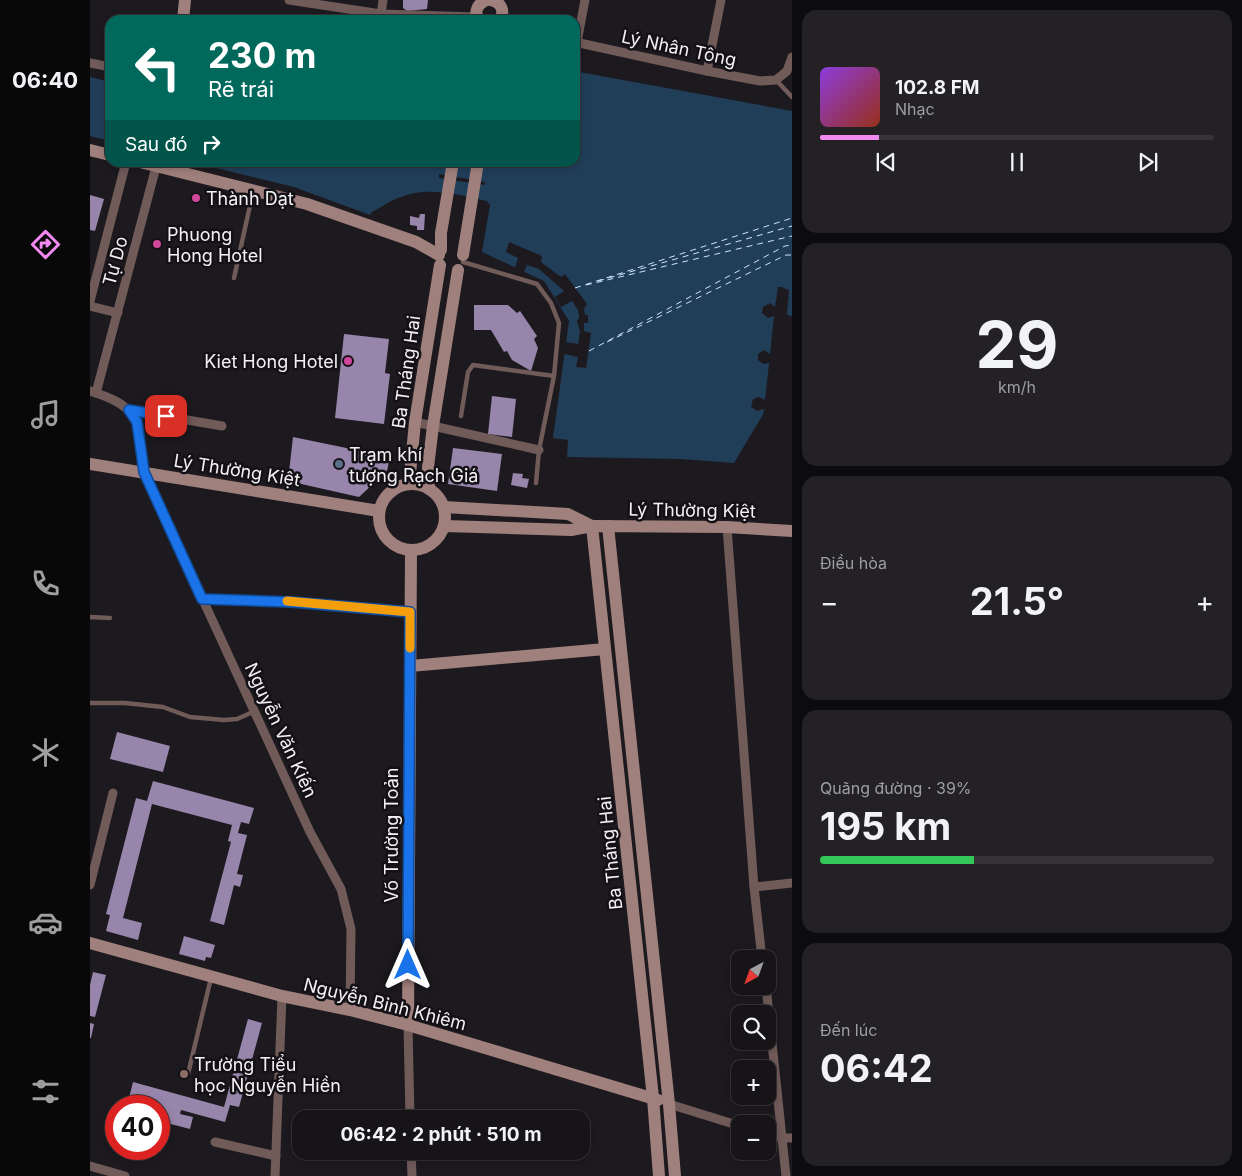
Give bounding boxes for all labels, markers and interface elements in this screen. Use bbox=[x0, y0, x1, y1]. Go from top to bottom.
street label: Lý Nhân Tông bbox=[620, 26, 738, 70]
text: 230 m bbox=[208, 34, 316, 76]
icon: left bbox=[125, 35, 190, 100]
text: 06:40 bbox=[12, 67, 78, 93]
text: Rẽ trái bbox=[208, 76, 274, 102]
text: 102.8 FM bbox=[895, 76, 980, 99]
text: Nhạc bbox=[895, 99, 935, 119]
icon: right bbox=[197, 130, 225, 158]
text: Sau đó bbox=[125, 133, 187, 156]
icon: previous bbox=[872, 148, 900, 176]
icon: pause bbox=[1003, 148, 1031, 176]
icon: next bbox=[1134, 148, 1162, 176]
place label: Thành Dạt bbox=[206, 188, 294, 209]
marker: Thành Dạt bbox=[190, 192, 202, 204]
place label: Phuong Hong Hotel bbox=[167, 224, 263, 266]
icon: directions bbox=[28, 227, 63, 262]
street label: Tự Do bbox=[98, 234, 132, 288]
marker: Phuong Hong Hotel bbox=[151, 238, 163, 250]
text: 29 bbox=[975, 305, 1059, 384]
street label: Ba Tháng Hai bbox=[388, 314, 424, 430]
place label: Kiet Hong Hotel bbox=[204, 351, 338, 372]
marker: Kiet Hong Hotel bbox=[342, 355, 354, 367]
text: km/h bbox=[998, 377, 1036, 397]
pin bbox=[145, 395, 187, 437]
icon: music bbox=[28, 397, 63, 432]
icon: arrive bbox=[152, 402, 180, 430]
place label: Trạm khí tượng Rạch Giá bbox=[349, 444, 478, 486]
street label: Lý Thường Kiệt bbox=[172, 450, 302, 490]
marker: Trạm khí tượng Rạch Giá bbox=[333, 458, 345, 470]
street label: Lý Thường Kiệt bbox=[628, 498, 756, 522]
text: Điều hòa bbox=[820, 553, 887, 573]
icon: phone bbox=[28, 566, 63, 601]
text: 21.5° bbox=[970, 578, 1064, 624]
text: − bbox=[820, 585, 839, 619]
text: + bbox=[1195, 585, 1214, 619]
street label: Nguyễn Văn Kiến bbox=[241, 659, 321, 801]
icon: climate bbox=[28, 735, 63, 770]
street label: Võ Trường Toản bbox=[381, 768, 402, 902]
text: Quãng đường · 39% bbox=[820, 778, 972, 798]
street label: Ba Tháng Hai bbox=[594, 795, 626, 911]
text: 195 km bbox=[820, 803, 951, 849]
icon: car bbox=[28, 905, 63, 940]
position arrow bbox=[381, 938, 433, 990]
north arrow bbox=[731, 950, 776, 995]
map controls bbox=[731, 950, 776, 1160]
street label: Nguyễn Bỉnh Khiêm bbox=[301, 974, 469, 1034]
button: search bbox=[731, 1005, 776, 1050]
text: Đến lúc bbox=[820, 1020, 877, 1040]
text: 06:42 bbox=[820, 1045, 933, 1091]
place label: Trường Tiểu học Nguyễn Hiền bbox=[194, 1054, 341, 1096]
button: + bbox=[731, 1060, 776, 1105]
marker: Trường Tiểu học Nguyễn Hiền bbox=[178, 1068, 190, 1080]
icon: filters bbox=[28, 1074, 63, 1109]
speed limit sign: 40 bbox=[105, 1095, 170, 1160]
button: − bbox=[731, 1115, 776, 1160]
text: 06:42 · 2 phút · 510 m bbox=[340, 1123, 542, 1146]

